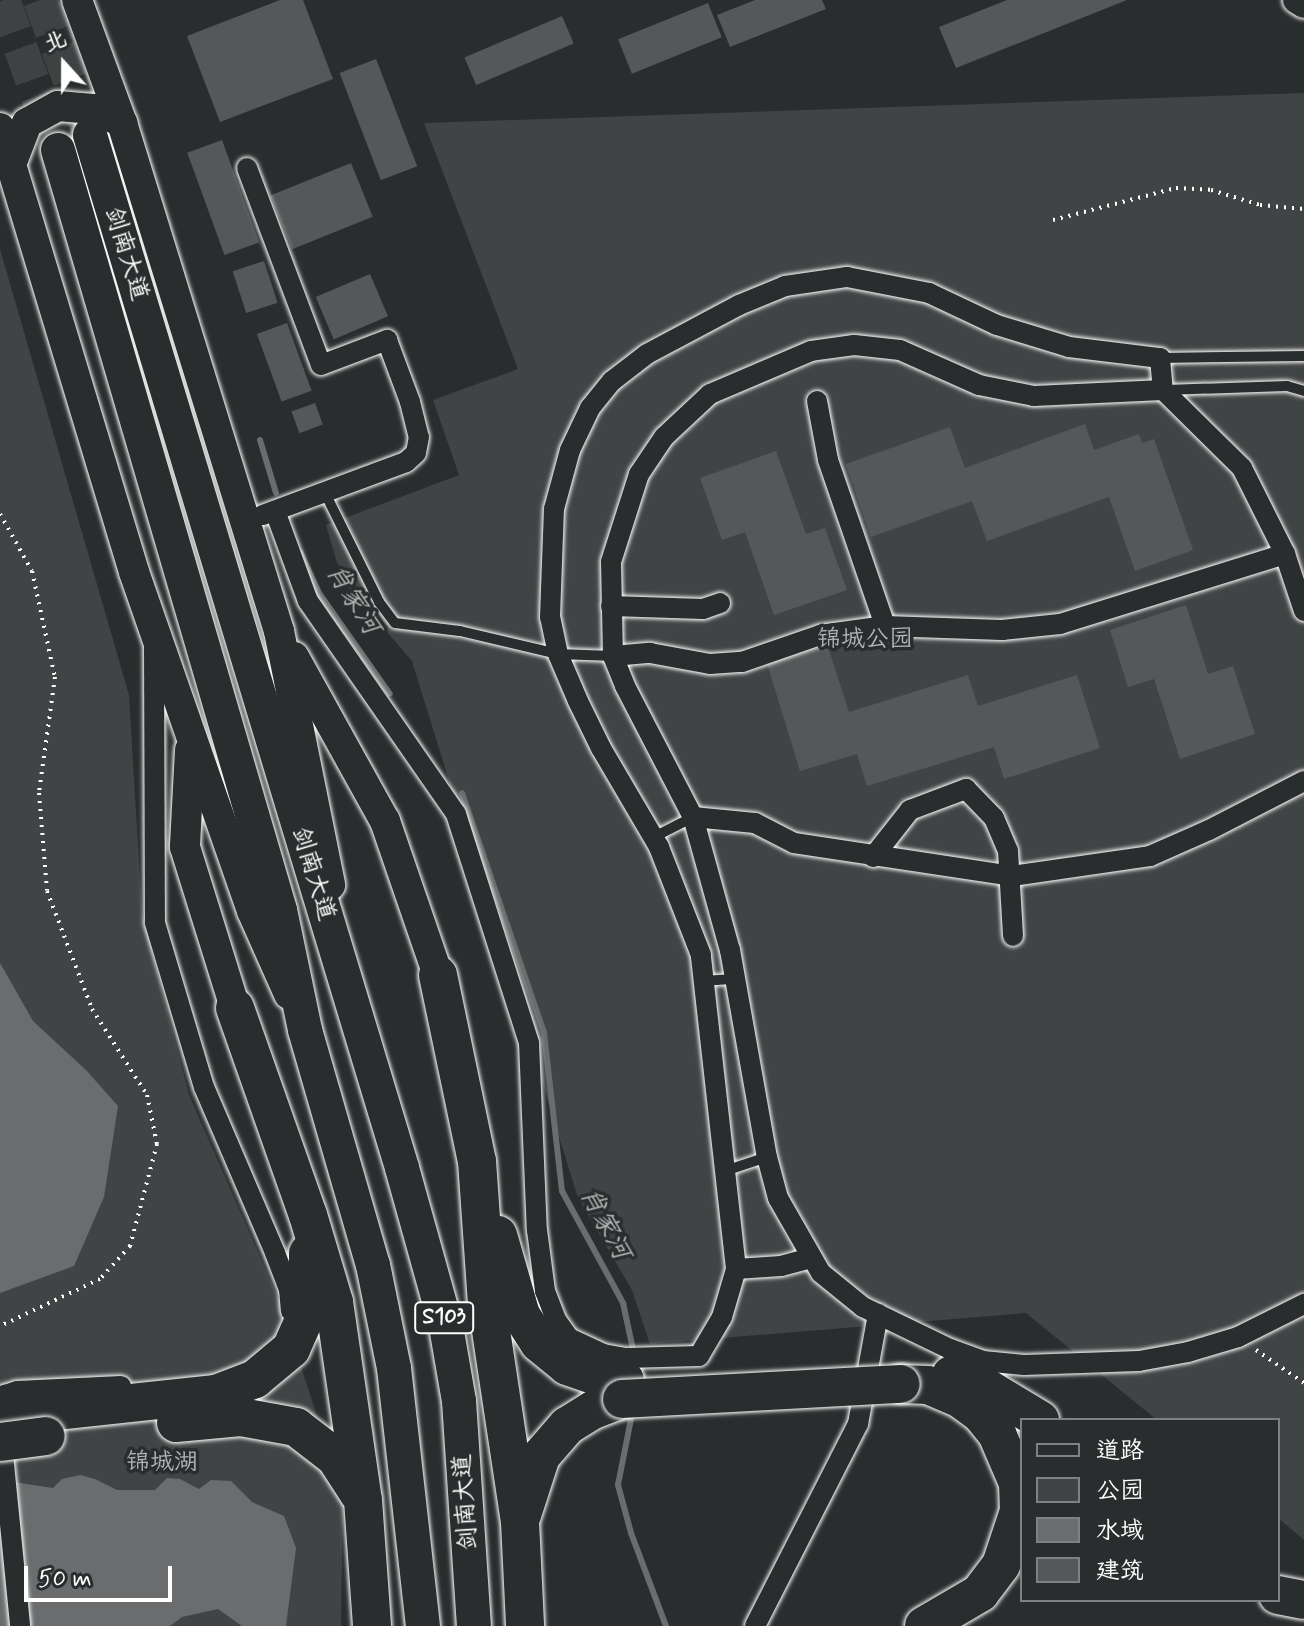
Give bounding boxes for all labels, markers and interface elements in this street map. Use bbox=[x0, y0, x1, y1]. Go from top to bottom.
north arrow bbox=[24, 24, 104, 104]
text: 北 bbox=[40, 25, 71, 59]
street label: 剑南大道 bbox=[98, 204, 154, 304]
water label: 肖家河 bbox=[318, 559, 386, 641]
park label: 锦城公园 bbox=[817, 626, 913, 654]
street label: 剑南大道 bbox=[285, 824, 341, 924]
water label: 肖家河 bbox=[572, 1182, 636, 1266]
road number: S103 bbox=[414, 1300, 474, 1336]
legend bbox=[1020, 1418, 1280, 1602]
text: 道路 bbox=[1096, 1436, 1144, 1467]
park label: 锦城湖 bbox=[126, 1449, 198, 1477]
street label: 剑南大道 bbox=[448, 1453, 484, 1551]
text: 公园 bbox=[1096, 1476, 1144, 1507]
text: 水域 bbox=[1096, 1516, 1144, 1547]
scale bar bbox=[28, 1550, 176, 1600]
text: 建筑 bbox=[1096, 1556, 1144, 1587]
text: 50 m bbox=[38, 1564, 92, 1595]

